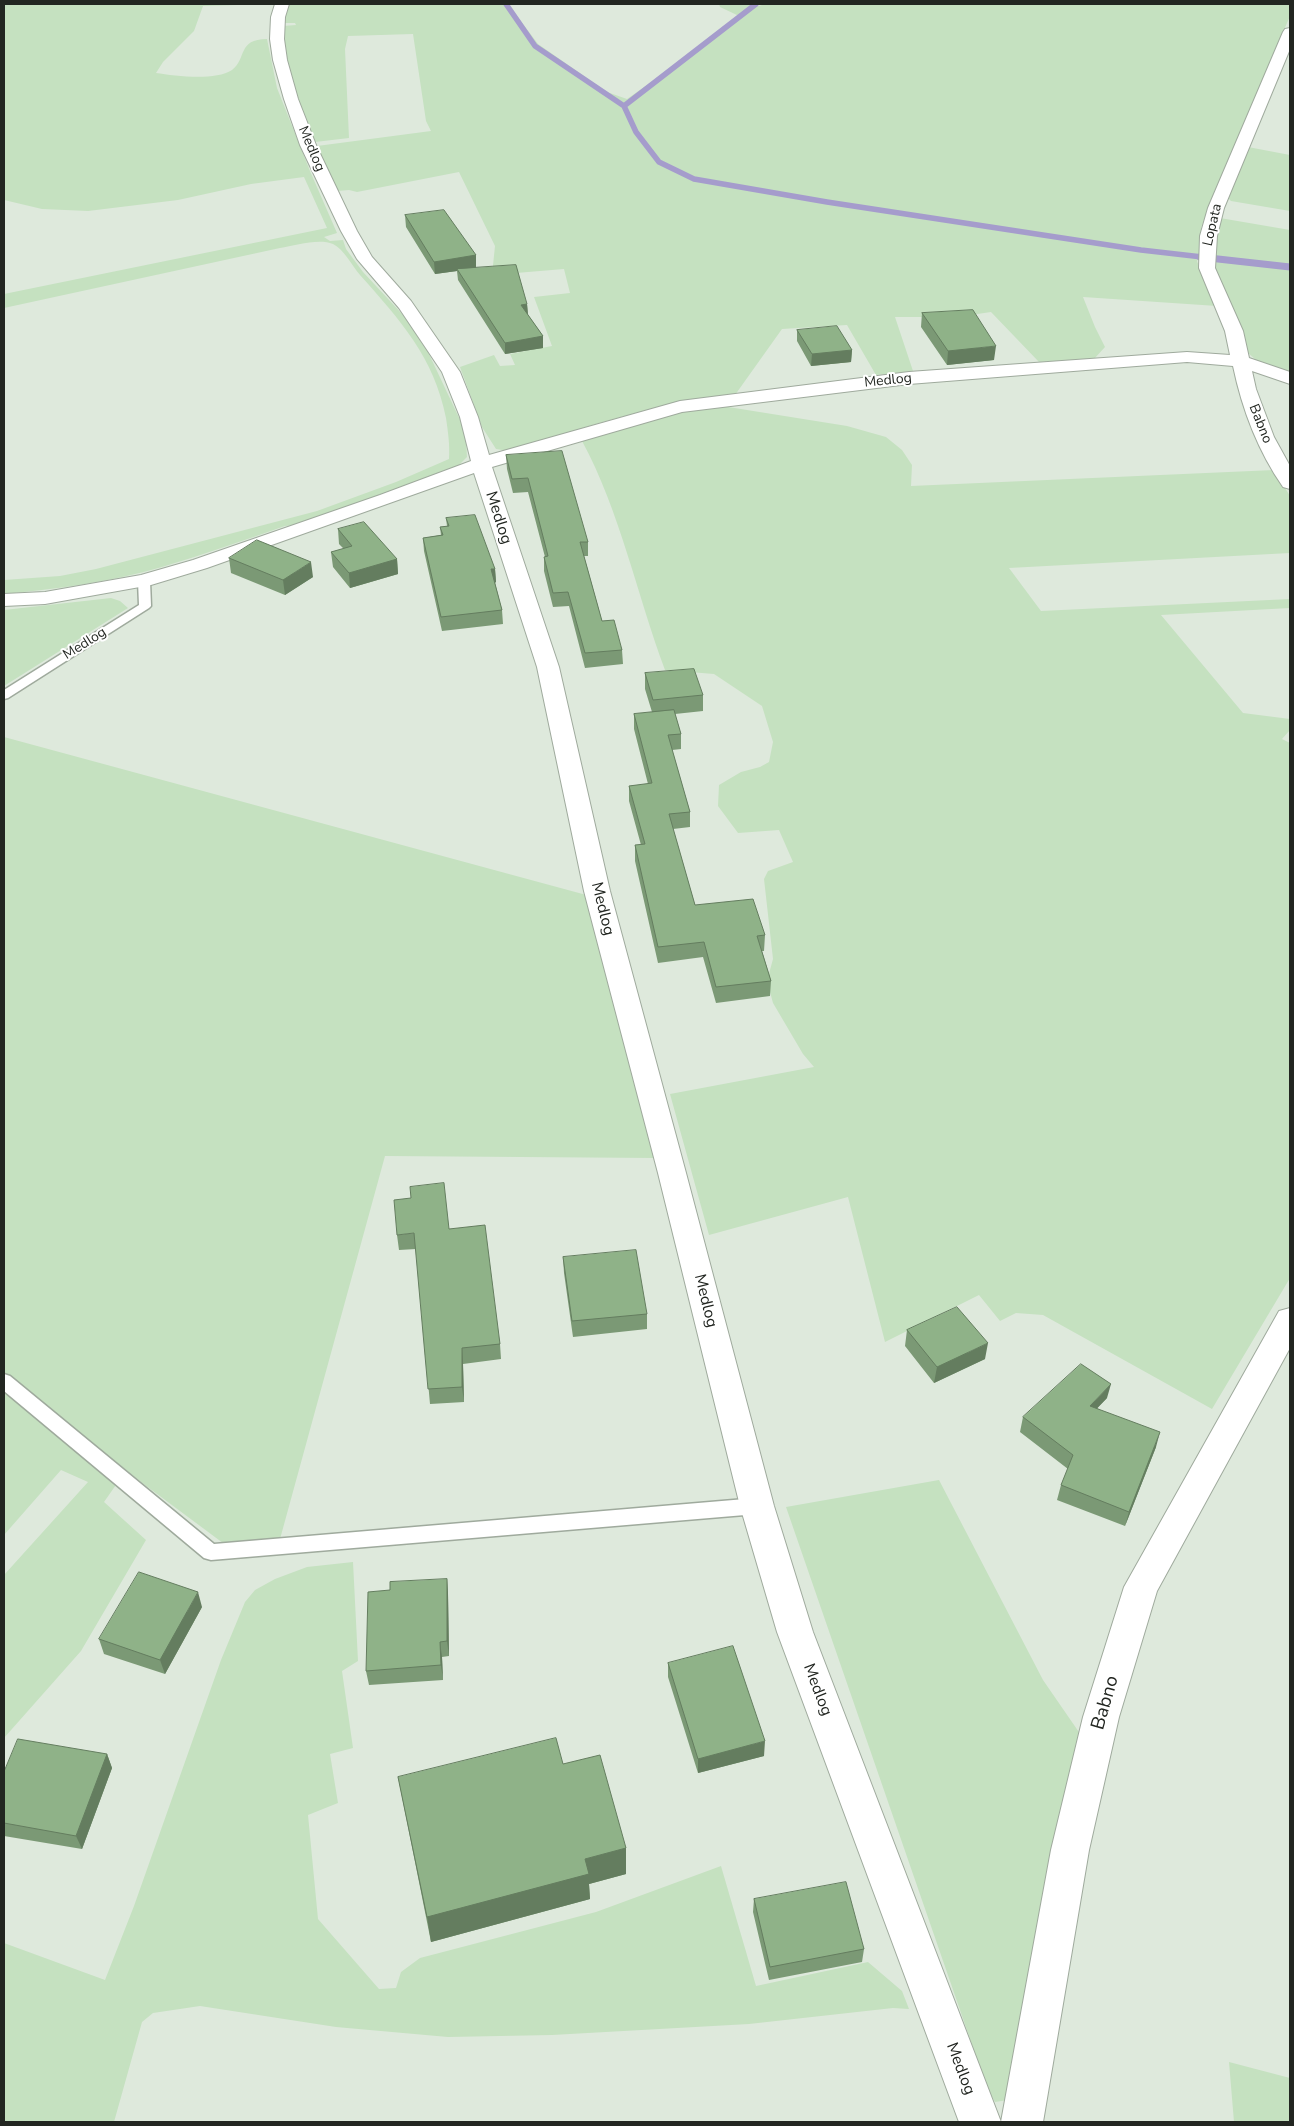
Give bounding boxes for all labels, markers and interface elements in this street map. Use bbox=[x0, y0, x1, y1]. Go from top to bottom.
street label: Medlog bbox=[294, 124, 328, 174]
street label: Lopata bbox=[1200, 202, 1226, 248]
street label: Medlog bbox=[863, 370, 913, 392]
street label: Babno bbox=[1245, 402, 1275, 446]
street label: Medlog bbox=[480, 489, 516, 547]
street label: Medlog bbox=[60, 624, 110, 664]
street label: Medlog bbox=[586, 880, 618, 938]
street label: Medlog bbox=[689, 1272, 721, 1330]
street label: Medlog bbox=[798, 1661, 836, 1719]
street label: Babno bbox=[1087, 1673, 1125, 1733]
street label: Medlog bbox=[941, 2040, 979, 2098]

